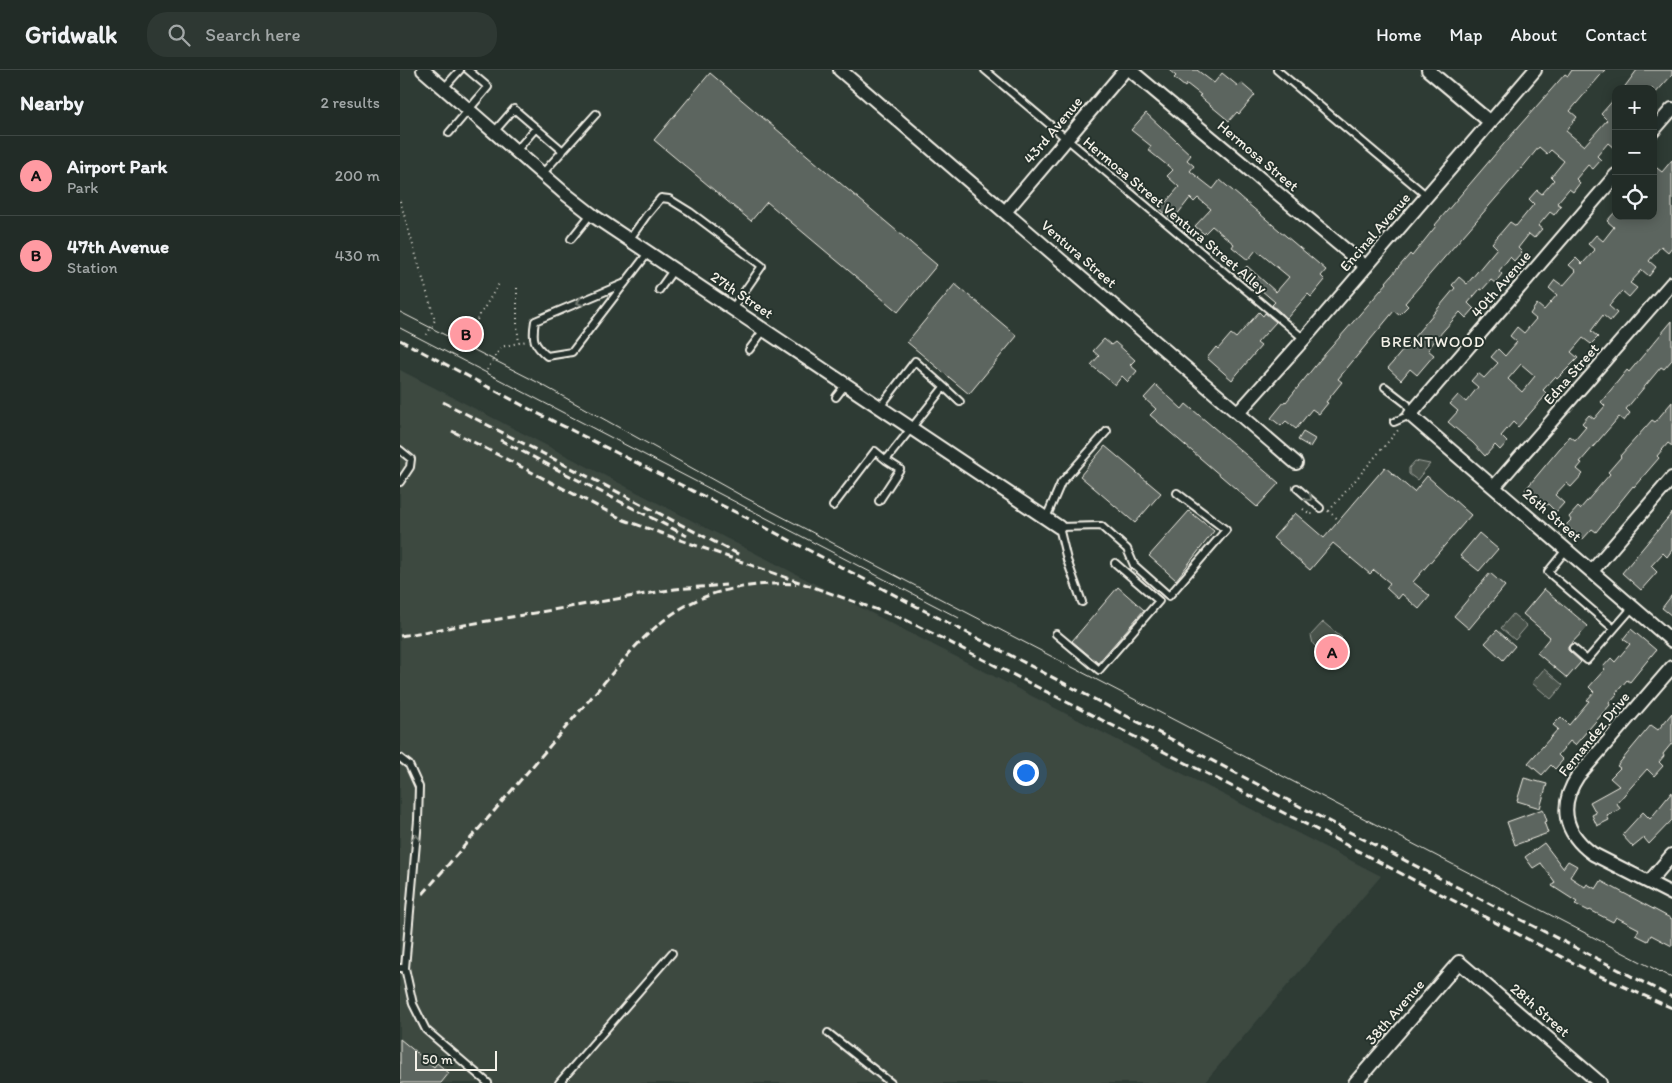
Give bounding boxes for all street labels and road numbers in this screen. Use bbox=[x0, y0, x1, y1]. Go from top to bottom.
street label: 43rd Avenue bbox=[1020, 93, 1086, 167]
street label: Hermosa Street bbox=[1214, 117, 1303, 196]
street label: Hermosa Street Ventura Street Alley bbox=[1079, 133, 1271, 297]
street label: Encinal Avenue bbox=[1336, 189, 1414, 275]
street label: Ventura Street bbox=[1037, 216, 1121, 292]
street label: 40th Avenue bbox=[1467, 247, 1535, 321]
street label: 27th Street bbox=[707, 267, 777, 323]
street label: Edna Street bbox=[1539, 339, 1603, 408]
street label: 26th Street bbox=[1519, 484, 1586, 546]
street label: Fernandez Drive bbox=[1554, 688, 1634, 780]
street label: 38th Avenue bbox=[1362, 976, 1428, 1048]
street label: 28th Street bbox=[1507, 979, 1574, 1041]

